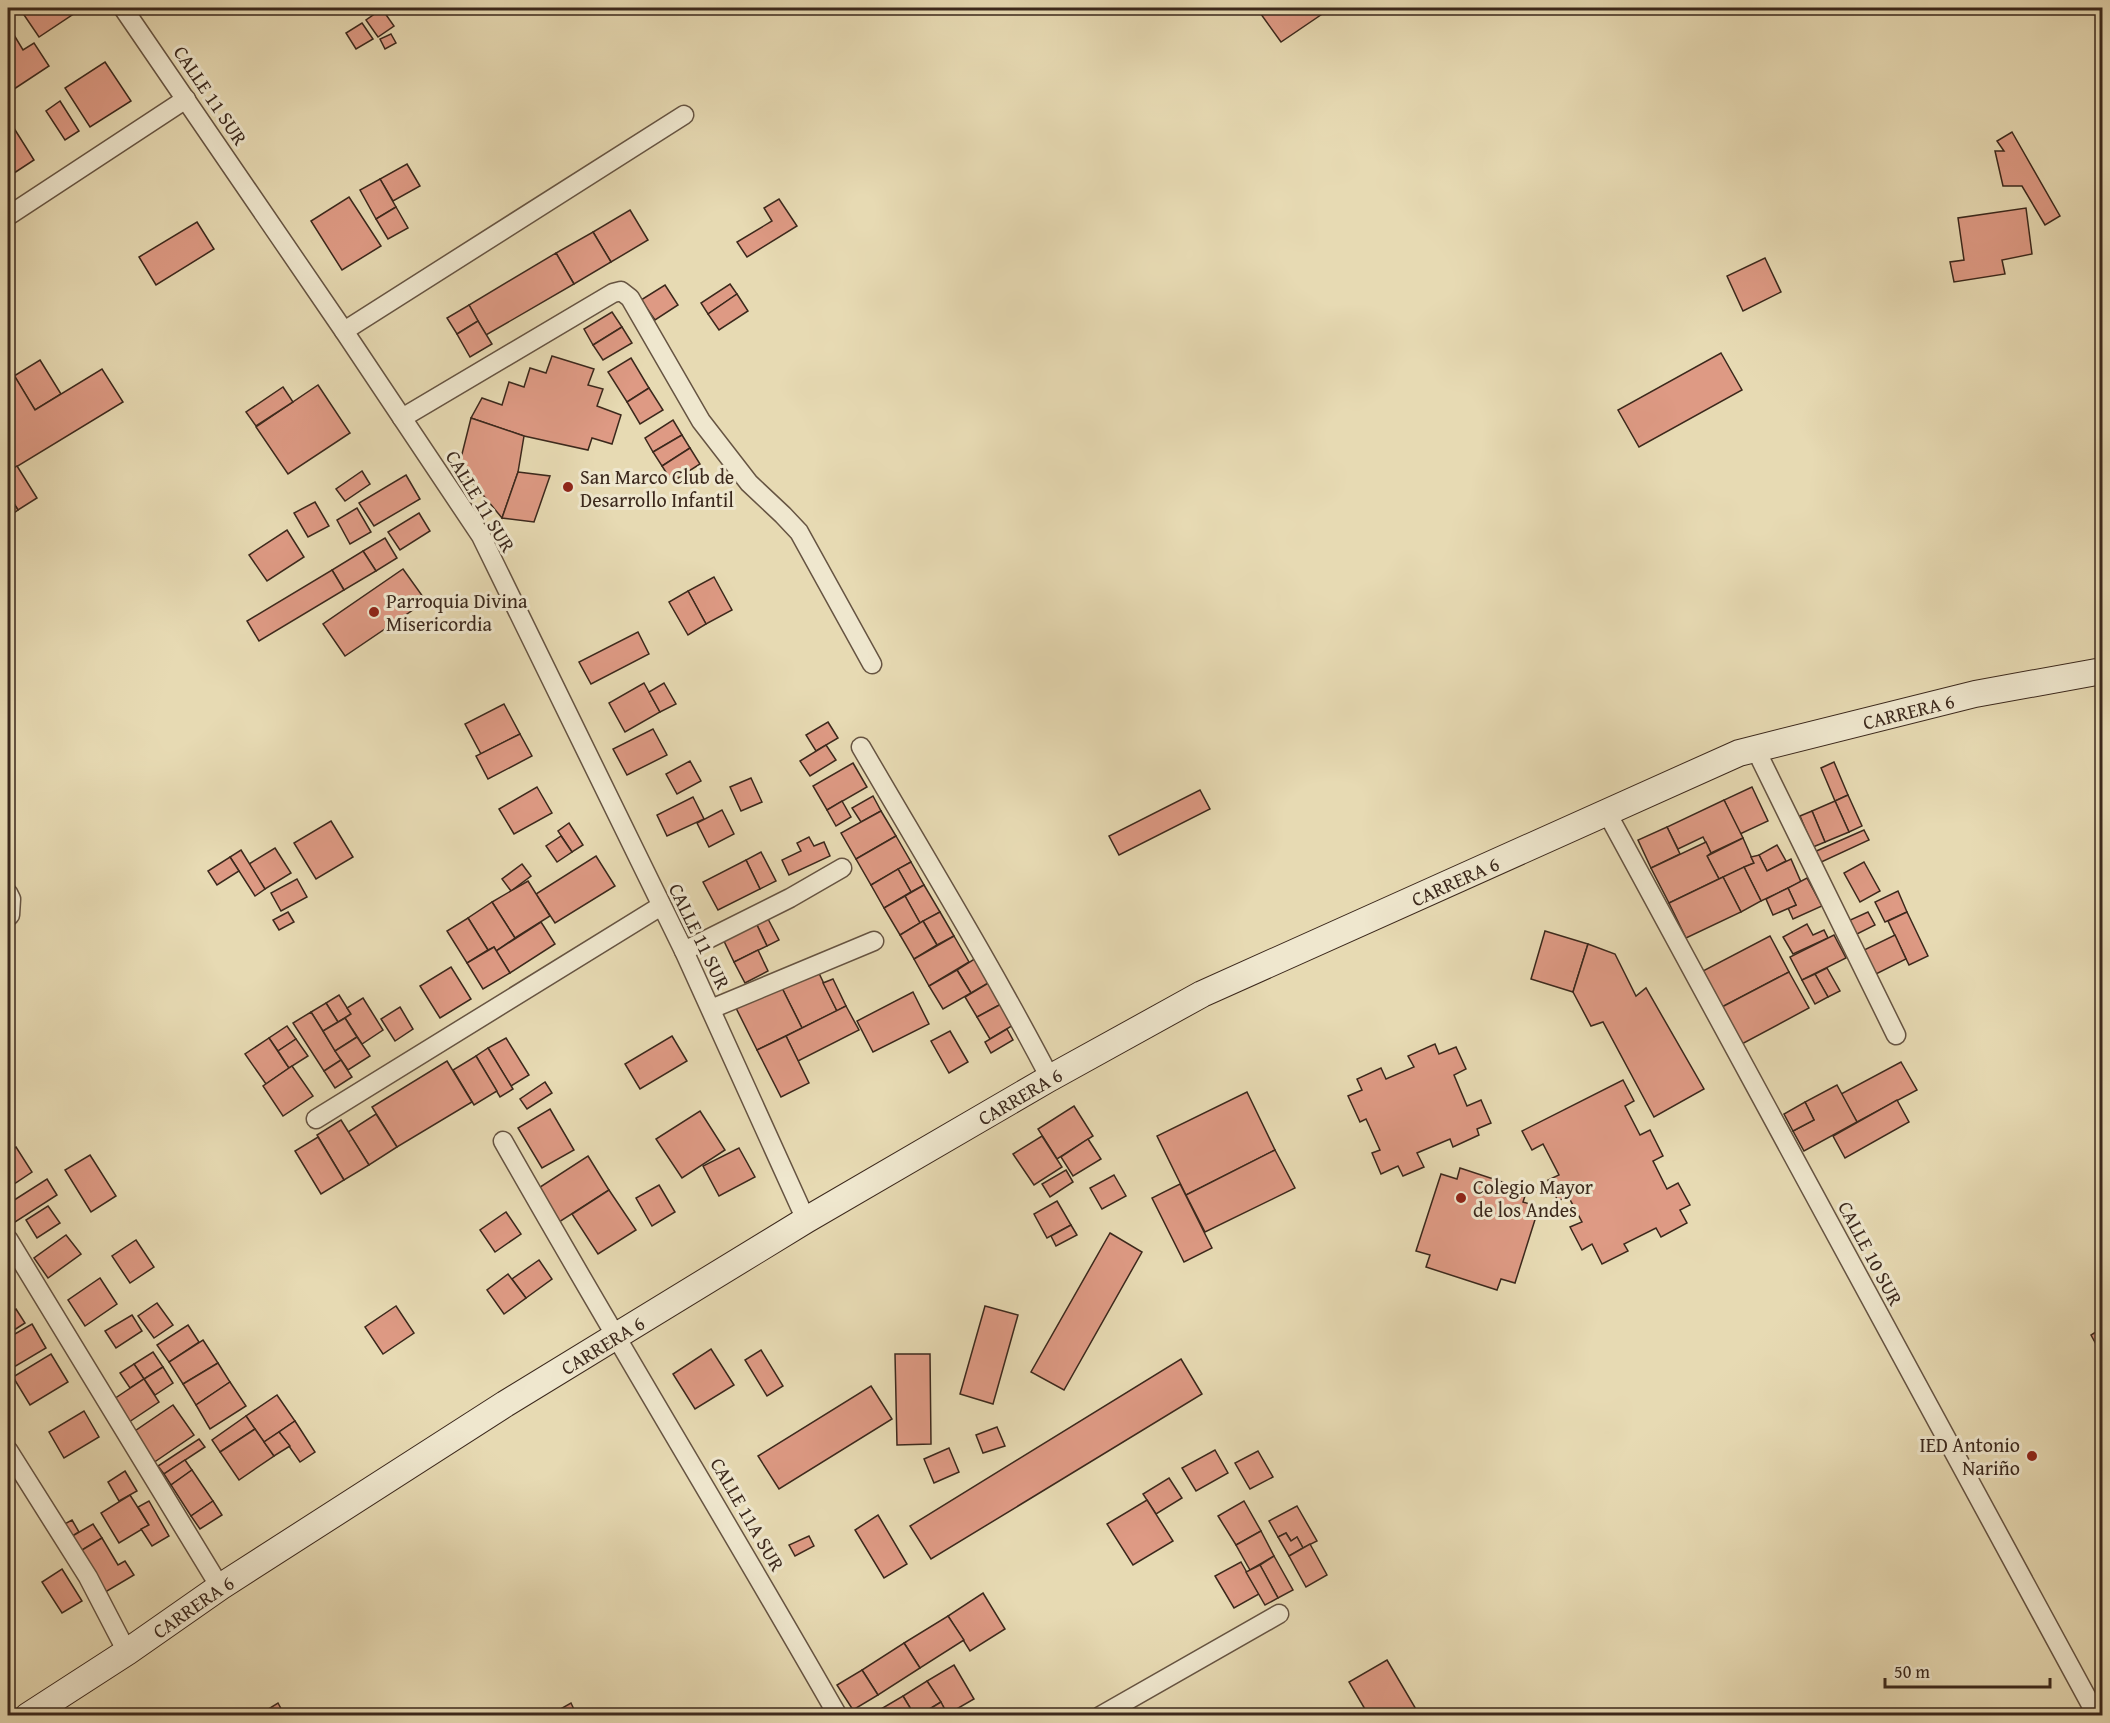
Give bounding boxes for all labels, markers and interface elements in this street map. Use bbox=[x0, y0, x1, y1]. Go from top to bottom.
street label: CALLE 11 SUR bbox=[167, 39, 255, 151]
street label: CALLE 11 SUR bbox=[439, 444, 523, 558]
place label: San Marco Club de Desarrollo Infantil bbox=[580, 462, 734, 514]
marker: San Marco Club de Desarrollo Infantil bbox=[561, 480, 575, 494]
place label: Parroquia Divina Misericordia bbox=[386, 586, 528, 638]
marker: Parroquia Divina Misericordia bbox=[367, 605, 381, 619]
street label: CARRERA 6 bbox=[1860, 685, 1957, 736]
street label: CARRERA 6 bbox=[1406, 848, 1503, 913]
street label: CALLE 11 SUR bbox=[662, 878, 738, 994]
street label: CARRERA 6 bbox=[972, 1060, 1067, 1132]
place label: Colegio Mayor de los Andes bbox=[1473, 1172, 1593, 1224]
marker: Colegio Mayor de los Andes bbox=[1454, 1191, 1468, 1205]
street label: CALLE 10 SUR bbox=[1831, 1196, 1911, 1311]
street label: CARRERA 6 bbox=[555, 1308, 650, 1381]
place label: IED Antonio Nariño bbox=[1920, 1430, 2020, 1482]
marker: IED Antonio Nariño bbox=[2025, 1449, 2039, 1463]
street label: CALLE 11A SUR bbox=[704, 1452, 792, 1577]
street label: CARRERA 6 bbox=[146, 1568, 239, 1645]
scale bar bbox=[1885, 1651, 2050, 1689]
text: 50 m bbox=[1894, 1658, 1930, 1685]

